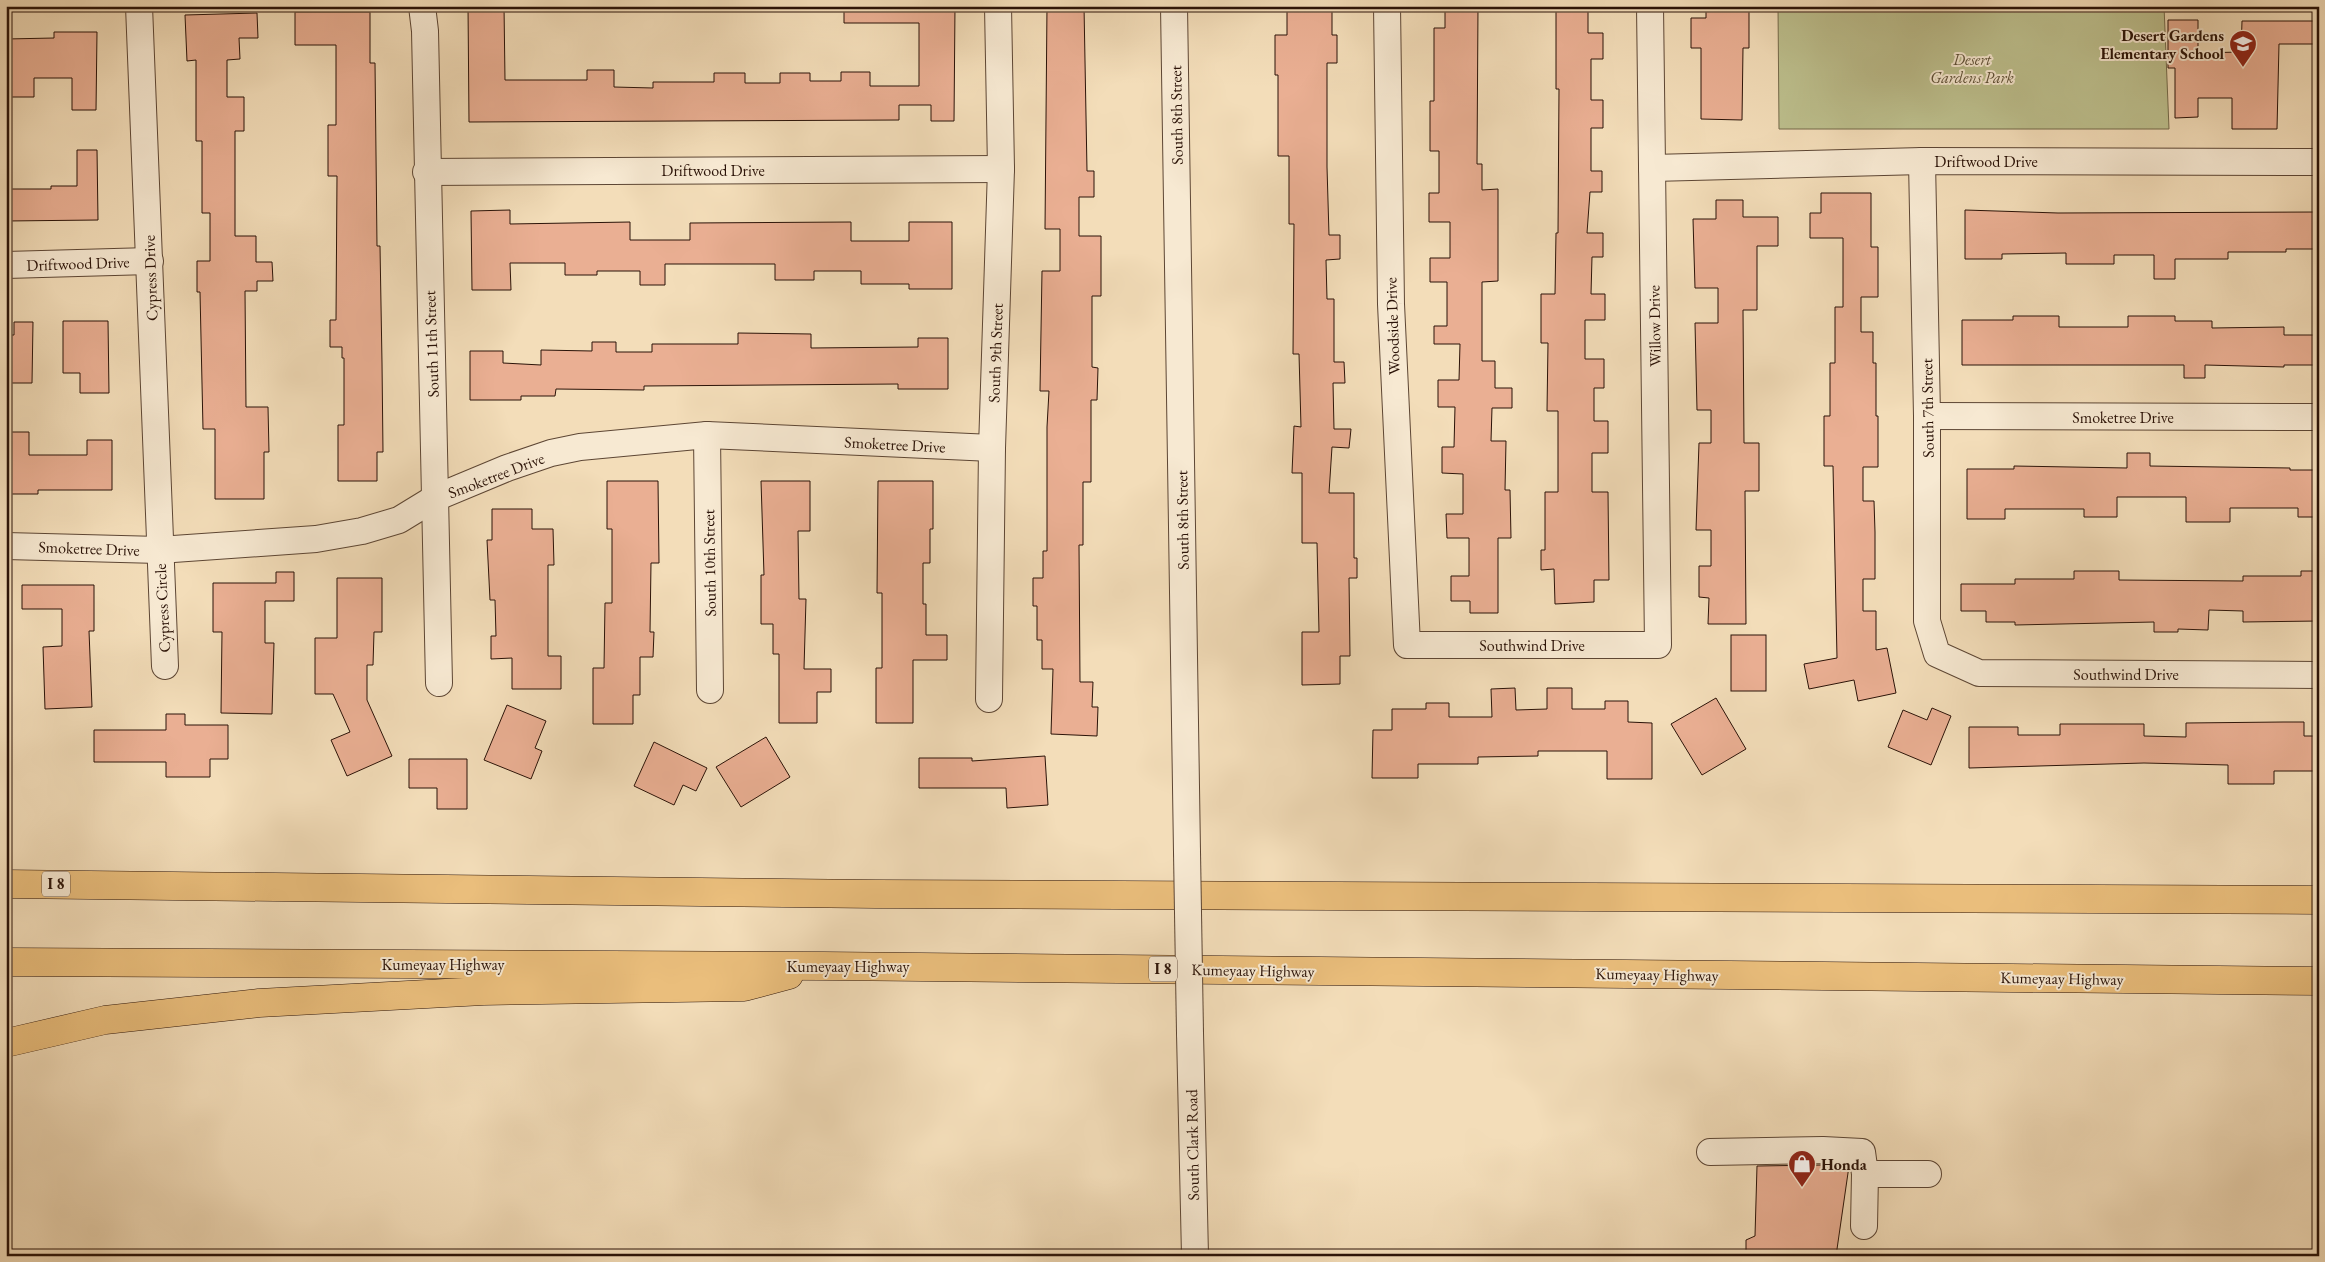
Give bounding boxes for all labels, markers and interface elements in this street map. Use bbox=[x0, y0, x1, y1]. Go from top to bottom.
place label: Desert Gardens Elementary School bbox=[2100, 25, 2224, 64]
school or university icon: Desert Gardens Elementary School bbox=[2228, 29, 2258, 68]
park label: Desert Gardens Park bbox=[1930, 49, 2014, 88]
street label: South 8th Street bbox=[1165, 65, 1188, 165]
street label: Driftwood Drive bbox=[1934, 151, 2038, 172]
street label: Driftwood Drive bbox=[661, 160, 765, 181]
street label: Cypress Drive bbox=[139, 235, 162, 321]
street label: Driftwood Drive bbox=[26, 251, 130, 276]
street label: Woodside Drive bbox=[1380, 277, 1405, 375]
street label: Willow Drive bbox=[1643, 285, 1666, 367]
street label: South 11th Street bbox=[419, 290, 444, 398]
street label: South 9th Street bbox=[983, 303, 1008, 403]
street label: South 7th Street bbox=[1916, 358, 1939, 458]
street label: Smoketree Drive bbox=[2072, 407, 2174, 428]
street label: Smoketree Drive bbox=[844, 431, 946, 458]
street label: Smoketree Drive bbox=[445, 447, 547, 503]
street label: South 8th Street bbox=[1171, 470, 1194, 570]
street label: South 10th Street bbox=[698, 509, 721, 617]
street label: Smoketree Drive bbox=[38, 536, 140, 561]
street label: Cypress Circle bbox=[150, 563, 175, 653]
street label: Southwind Drive bbox=[1479, 635, 1585, 656]
street label: Southwind Drive bbox=[2073, 664, 2179, 685]
road number: I 8 bbox=[42, 872, 70, 896]
street label: Kumeyaay Highway bbox=[381, 954, 506, 975]
street label: Kumeyaay Highway bbox=[786, 956, 911, 977]
road number: I 8 bbox=[1149, 956, 1177, 982]
street label: Kumeyaay Highway bbox=[1191, 959, 1316, 982]
street label: Kumeyaay Highway bbox=[1595, 963, 1720, 986]
street label: Kumeyaay Highway bbox=[2000, 967, 2125, 990]
street label: South Clark Road bbox=[1181, 1088, 1204, 1201]
shop icon: Honda bbox=[1787, 1149, 1817, 1188]
place label: Honda bbox=[1821, 1154, 1868, 1175]

